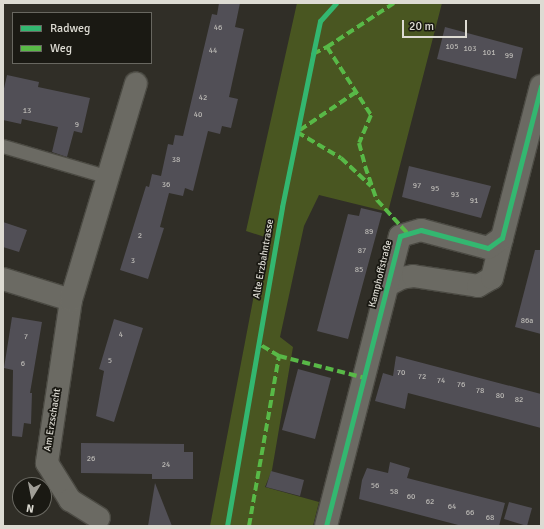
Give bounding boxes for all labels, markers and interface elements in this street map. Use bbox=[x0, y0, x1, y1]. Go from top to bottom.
legend bbox=[12, 12, 152, 64]
scale bar bbox=[404, 12, 469, 38]
text: 20 m bbox=[409, 19, 434, 34]
text: Radweg bbox=[50, 21, 90, 36]
house number: 46 bbox=[214, 23, 222, 33]
text: Weg bbox=[50, 41, 72, 56]
house number: 105 bbox=[446, 42, 458, 52]
house number: 103 bbox=[464, 44, 476, 54]
house number: 44 bbox=[209, 46, 217, 56]
house number: 101 bbox=[483, 48, 495, 58]
house number: 99 bbox=[505, 51, 513, 61]
house number: 42 bbox=[199, 93, 207, 103]
house number: 13 bbox=[23, 106, 31, 116]
house number: 40 bbox=[194, 110, 202, 120]
house number: 9 bbox=[75, 120, 79, 130]
house number: 38 bbox=[172, 155, 180, 165]
house number: 36 bbox=[162, 180, 170, 190]
house number: 97 bbox=[413, 181, 421, 191]
house number: 95 bbox=[431, 184, 439, 194]
house number: 93 bbox=[451, 190, 459, 200]
house number: 91 bbox=[470, 196, 478, 206]
street label: Alte Erzbahntrasse bbox=[251, 218, 277, 300]
house number: 89 bbox=[365, 227, 373, 237]
house number: 2 bbox=[138, 231, 142, 241]
street label: Kamphoffstraße bbox=[367, 239, 395, 309]
house number: 87 bbox=[358, 246, 366, 256]
house number: 3 bbox=[131, 256, 135, 266]
house number: 85 bbox=[355, 265, 363, 275]
house number: 86a bbox=[521, 316, 533, 326]
house number: 4 bbox=[119, 330, 123, 340]
house number: 7 bbox=[24, 332, 28, 342]
house number: 5 bbox=[108, 356, 112, 366]
house number: 6 bbox=[21, 359, 25, 369]
house number: 70 bbox=[397, 368, 405, 378]
house number: 72 bbox=[418, 372, 426, 382]
house number: 74 bbox=[437, 376, 445, 386]
house number: 76 bbox=[457, 380, 465, 390]
house number: 78 bbox=[476, 386, 484, 396]
street label: Am Erzschacht bbox=[42, 388, 64, 452]
house number: 80 bbox=[496, 391, 504, 401]
house number: 82 bbox=[515, 395, 523, 405]
house number: 26 bbox=[87, 454, 95, 464]
house number: 24 bbox=[162, 460, 170, 470]
north arrow bbox=[12, 477, 52, 517]
house number: 56 bbox=[371, 481, 379, 491]
house number: 58 bbox=[390, 487, 398, 497]
house number: 60 bbox=[407, 492, 415, 502]
house number: 62 bbox=[426, 497, 434, 507]
text: N bbox=[25, 501, 35, 515]
house number: 64 bbox=[448, 502, 456, 512]
house number: 66 bbox=[466, 508, 474, 518]
house number: 68 bbox=[486, 513, 494, 523]

